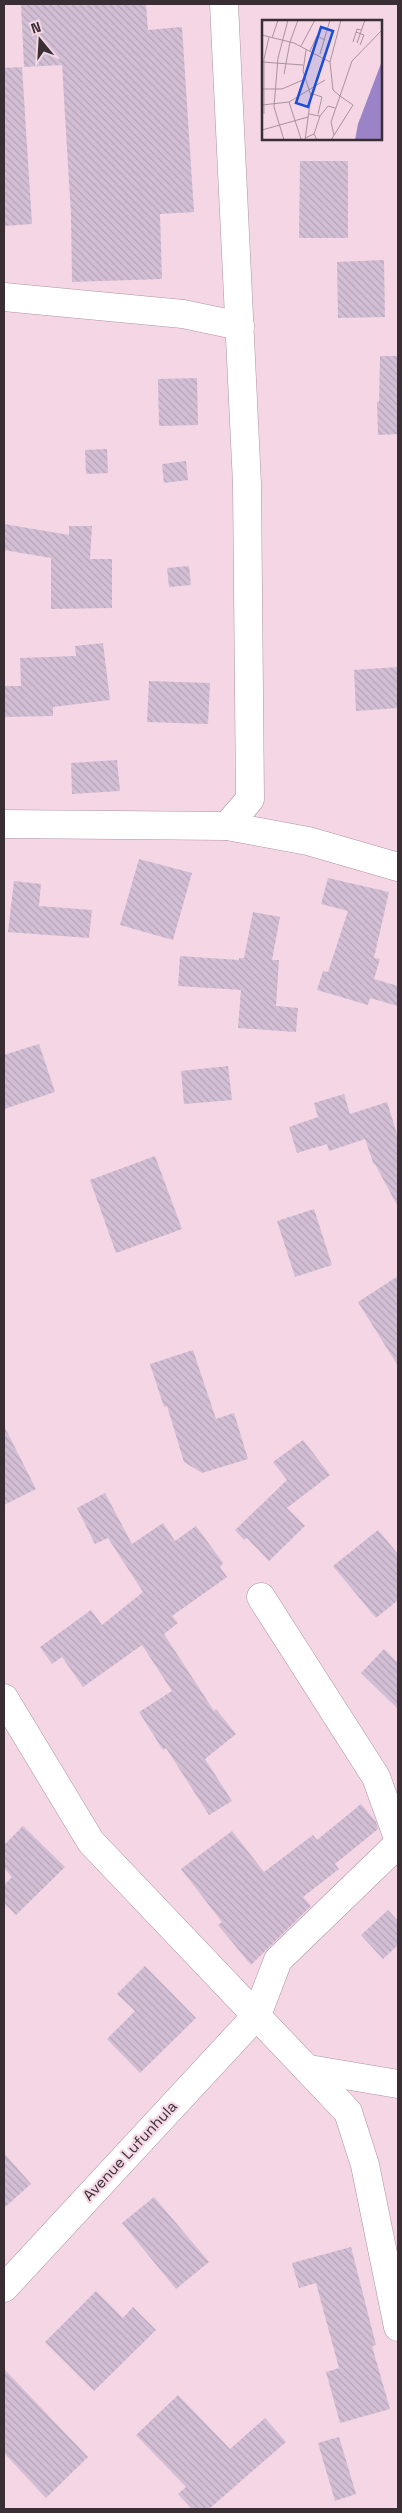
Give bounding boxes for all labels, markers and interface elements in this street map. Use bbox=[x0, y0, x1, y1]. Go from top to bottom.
north arrow bbox=[15, 15, 65, 65]
text: N bbox=[29, 18, 43, 38]
inset map bbox=[262, 20, 382, 140]
street label: Avenue Lufunhula bbox=[78, 2096, 181, 2205]

